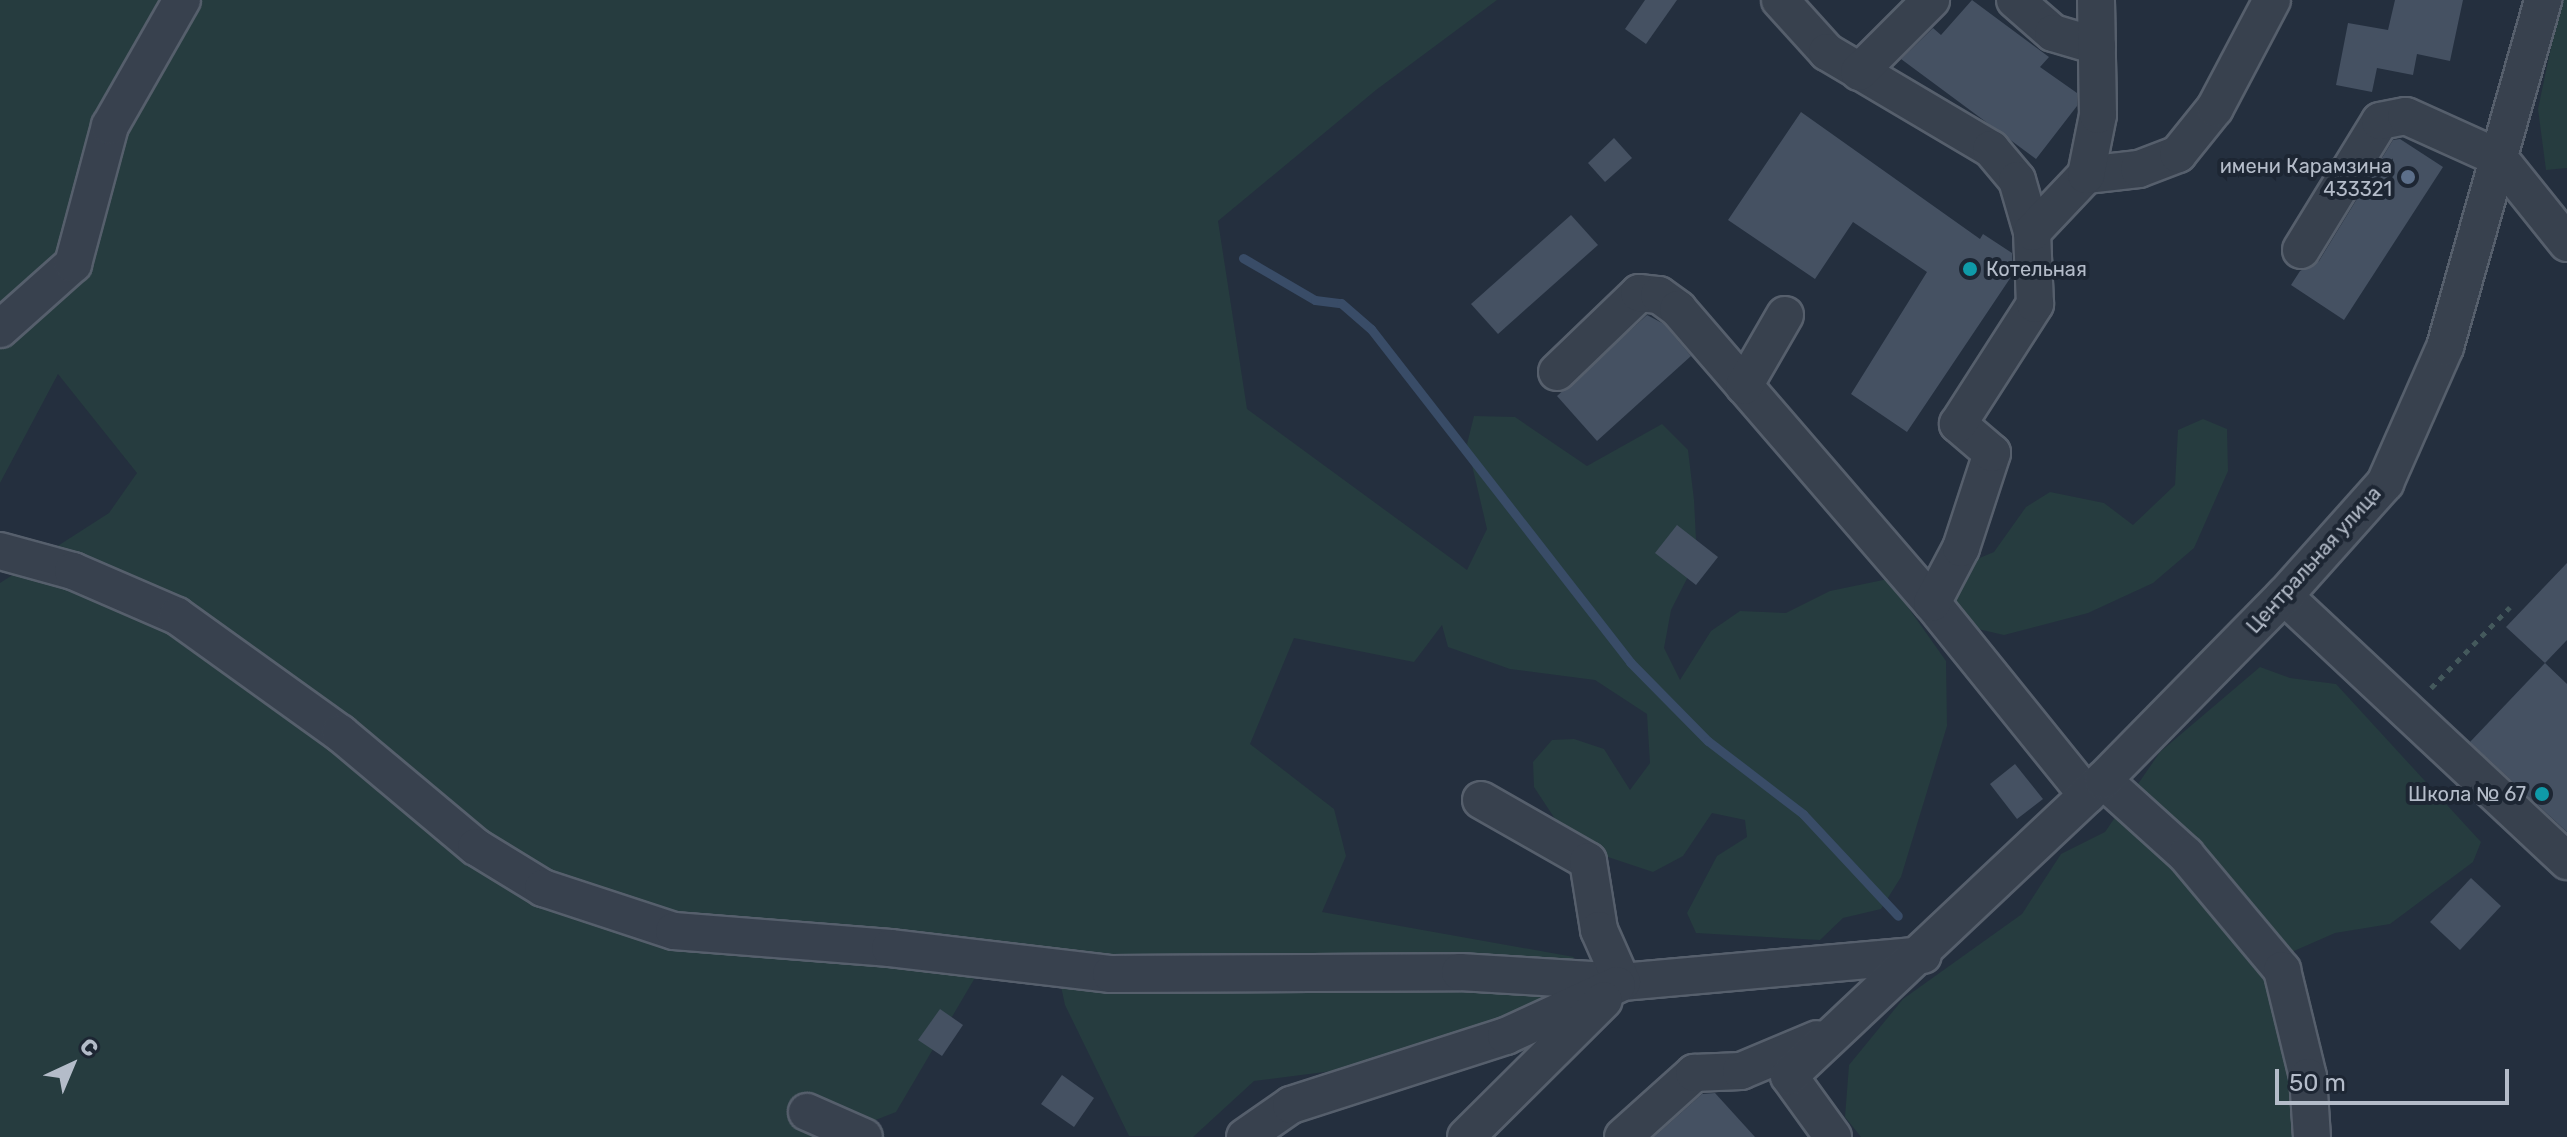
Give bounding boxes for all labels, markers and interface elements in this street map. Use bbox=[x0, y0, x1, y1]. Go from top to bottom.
place label: имени Карамзина 433321 bbox=[2220, 154, 2392, 201]
marker: имени Карамзина 433321 bbox=[2399, 168, 2417, 186]
place label: Котельная bbox=[1986, 257, 2087, 281]
marker: Котельная bbox=[1961, 260, 1979, 278]
street label: Центральная улица bbox=[2242, 482, 2386, 638]
place label: Школа № 67 bbox=[2408, 782, 2526, 806]
marker: Школа № 67 bbox=[2533, 785, 2551, 803]
north arrow bbox=[32, 1025, 112, 1105]
text: С bbox=[74, 1032, 104, 1062]
scale bar bbox=[2279, 1053, 2513, 1103]
text: 50 m bbox=[2289, 1069, 2346, 1097]

